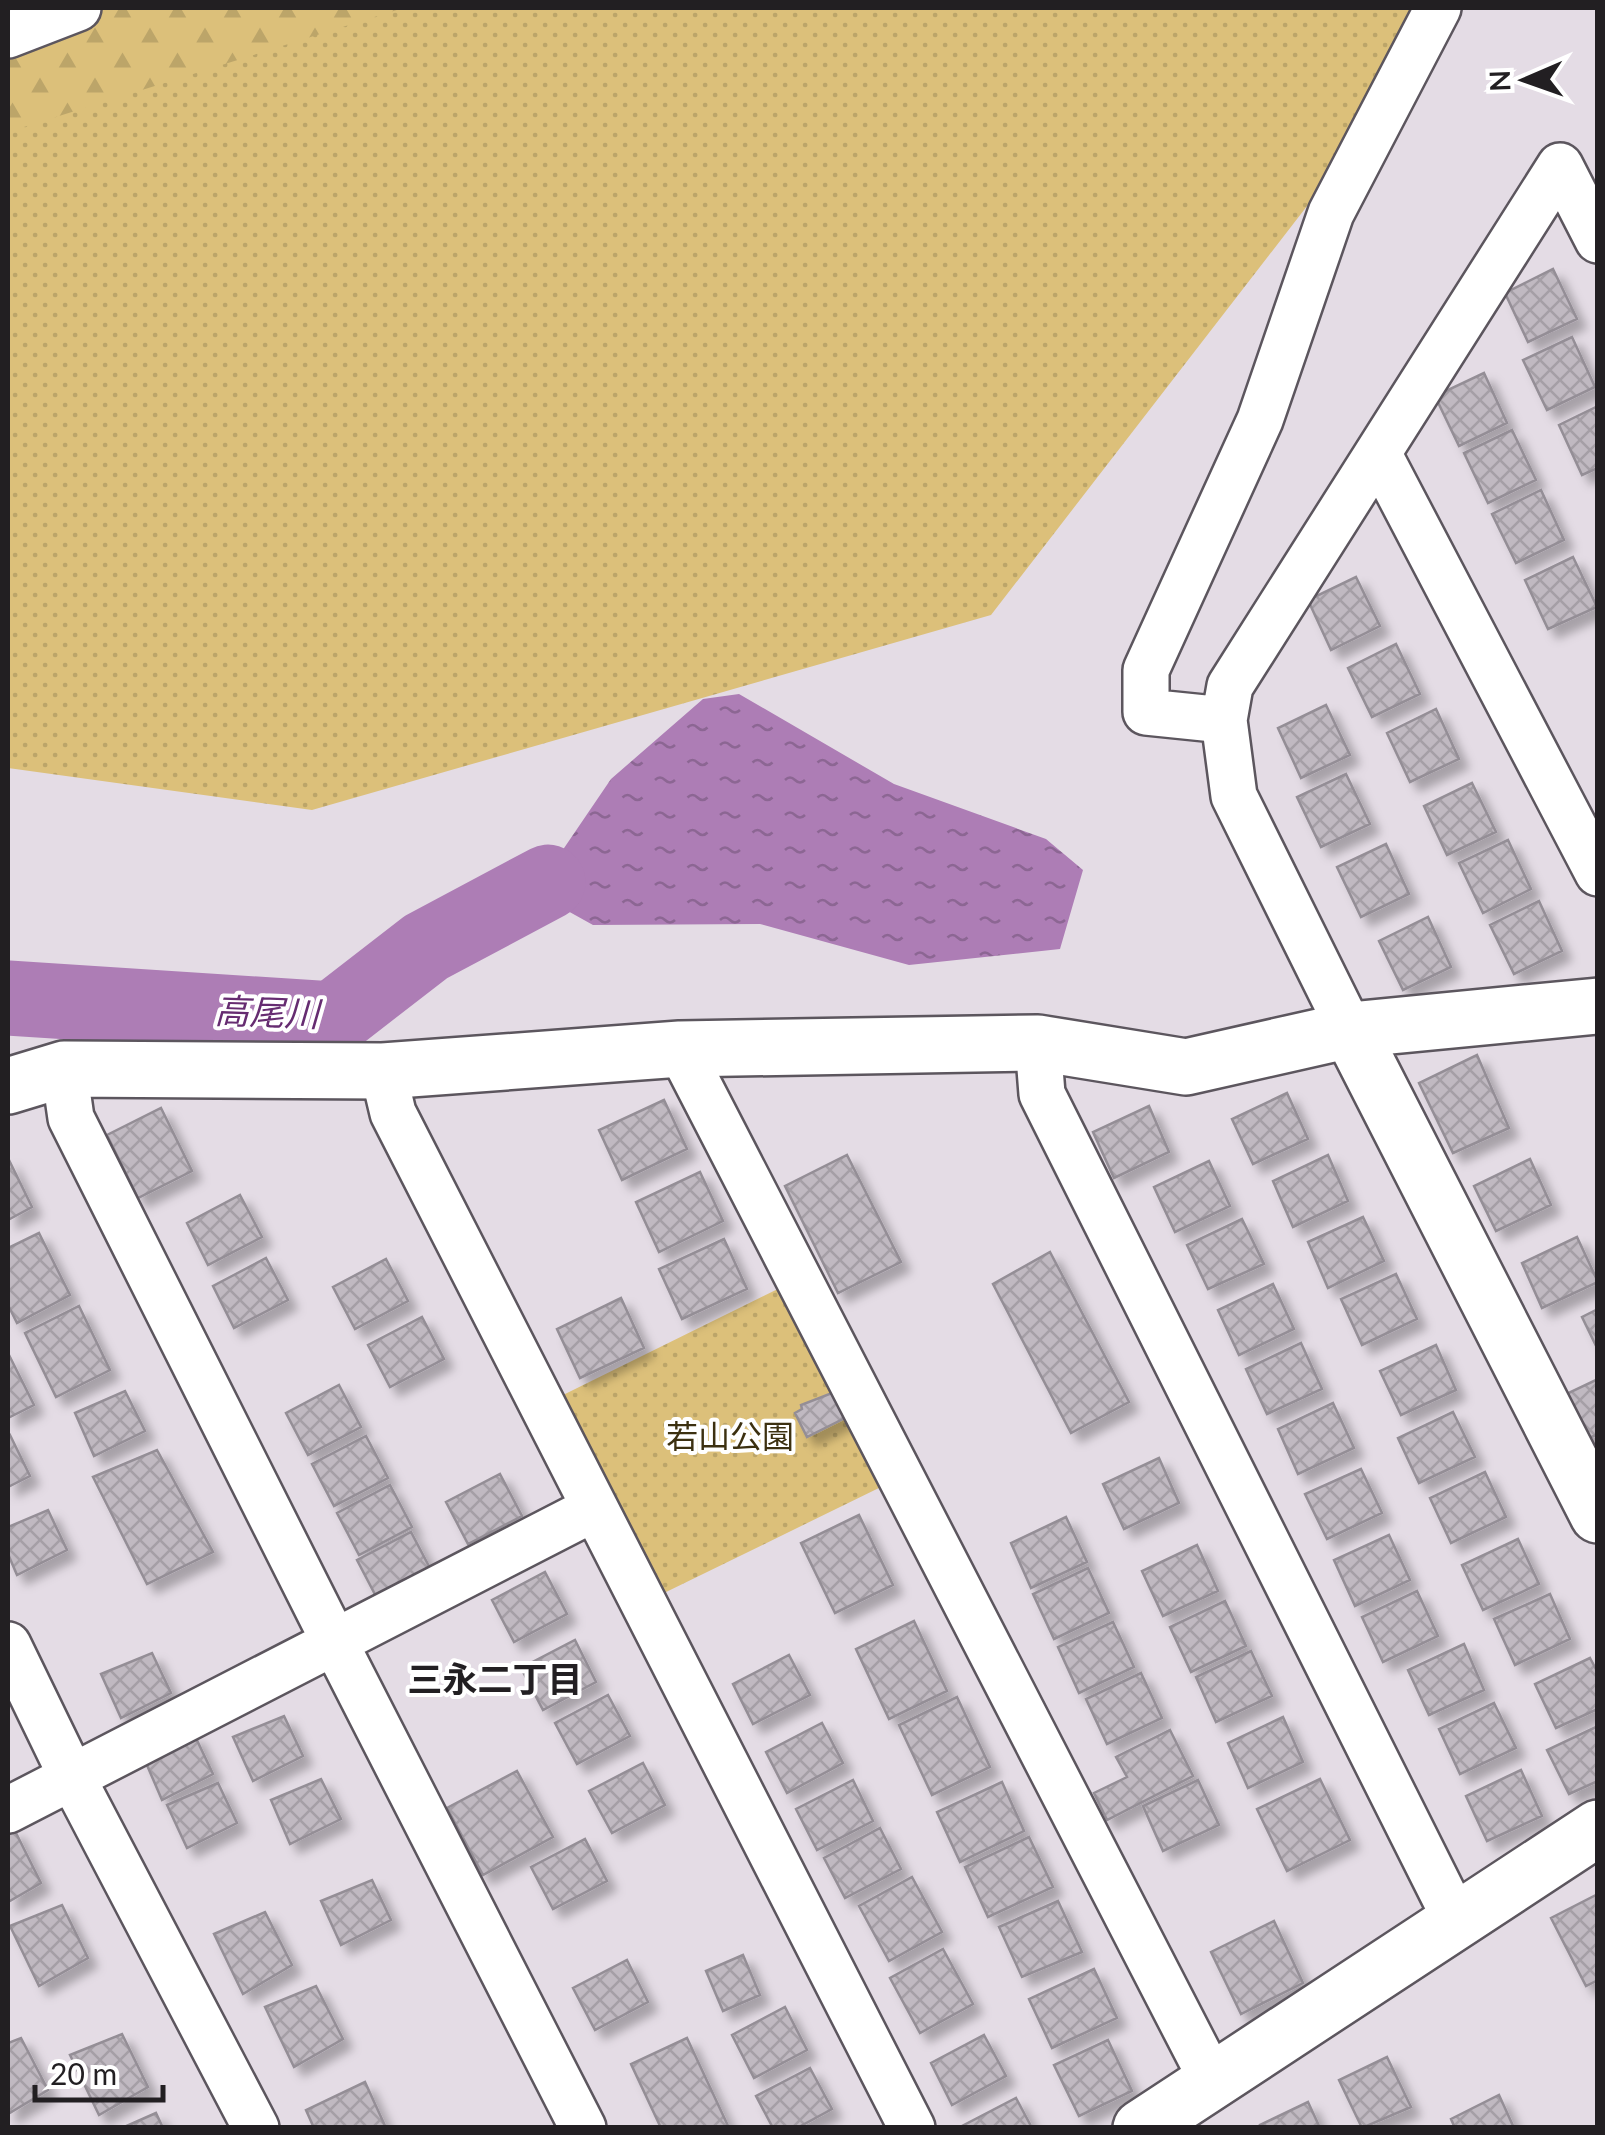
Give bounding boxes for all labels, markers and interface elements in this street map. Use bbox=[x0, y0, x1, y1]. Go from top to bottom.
north arrow bbox=[1475, 30, 1575, 130]
text: N bbox=[1482, 70, 1516, 92]
water label: 高尾川 bbox=[214, 988, 324, 1034]
park label: 若山公園 bbox=[666, 1416, 794, 1455]
district label: 三永二丁目 bbox=[407, 1657, 583, 1699]
scale bar bbox=[35, 2040, 162, 2102]
text: 20 m bbox=[50, 2055, 117, 2091]

